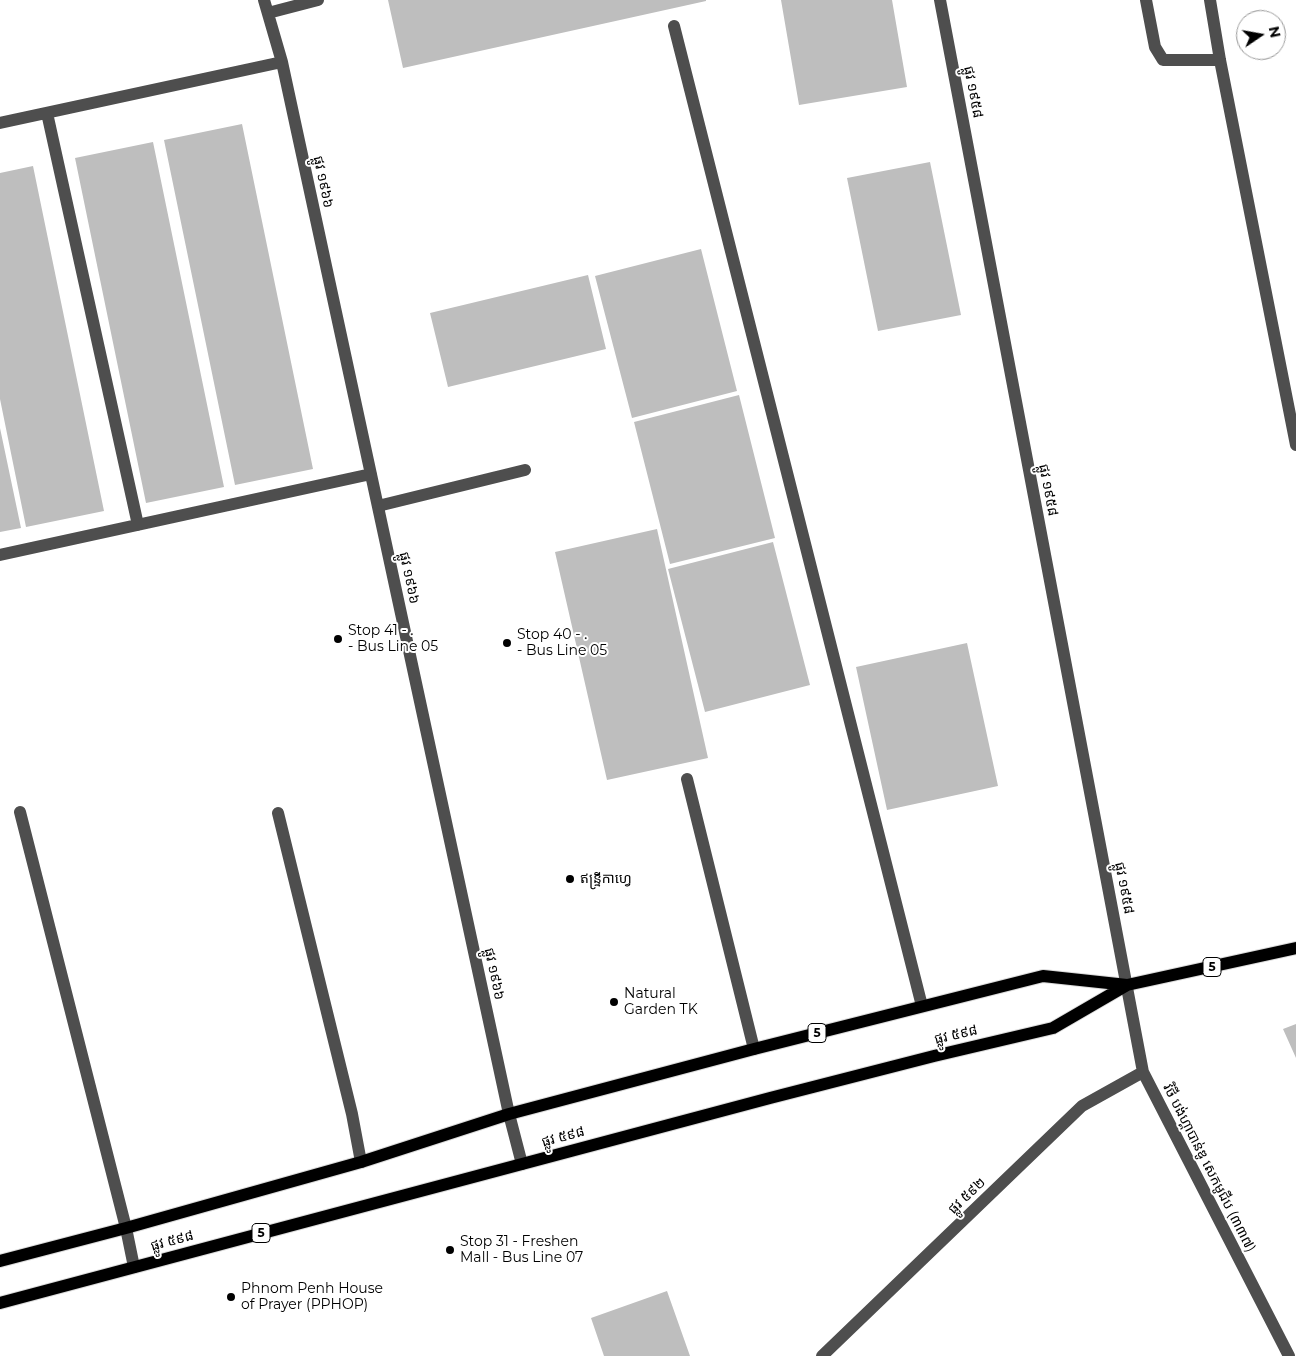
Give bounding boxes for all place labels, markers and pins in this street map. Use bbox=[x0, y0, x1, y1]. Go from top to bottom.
place label: Stop 41 - . - Bus Line 05 bbox=[348, 623, 438, 656]
place label: Stop 40 - . - Bus Line 05 bbox=[517, 627, 607, 660]
marker: Stop 41 - . - Bus Line 05 bbox=[332, 633, 344, 645]
marker: Stop 40 - . - Bus Line 05 bbox=[501, 637, 513, 649]
place label: ឥន្ទ្រីកាហ្វេ bbox=[580, 871, 632, 887]
marker: ឥន្ទ្រីកាហ្វេ bbox=[564, 873, 576, 885]
place label: Natural Garden TK bbox=[624, 986, 698, 1019]
marker: Natural Garden TK bbox=[608, 996, 620, 1008]
place label: Stop 31 - Freshen Mall - Bus Line 07 bbox=[460, 1234, 583, 1266]
marker: Stop 31 - Freshen Mall - Bus Line 07 bbox=[444, 1244, 456, 1256]
place label: Phnom Penh House of Prayer (PPHOP) bbox=[241, 1281, 383, 1314]
marker: Phnom Penh House of Prayer (PPHOP) bbox=[225, 1291, 237, 1303]

